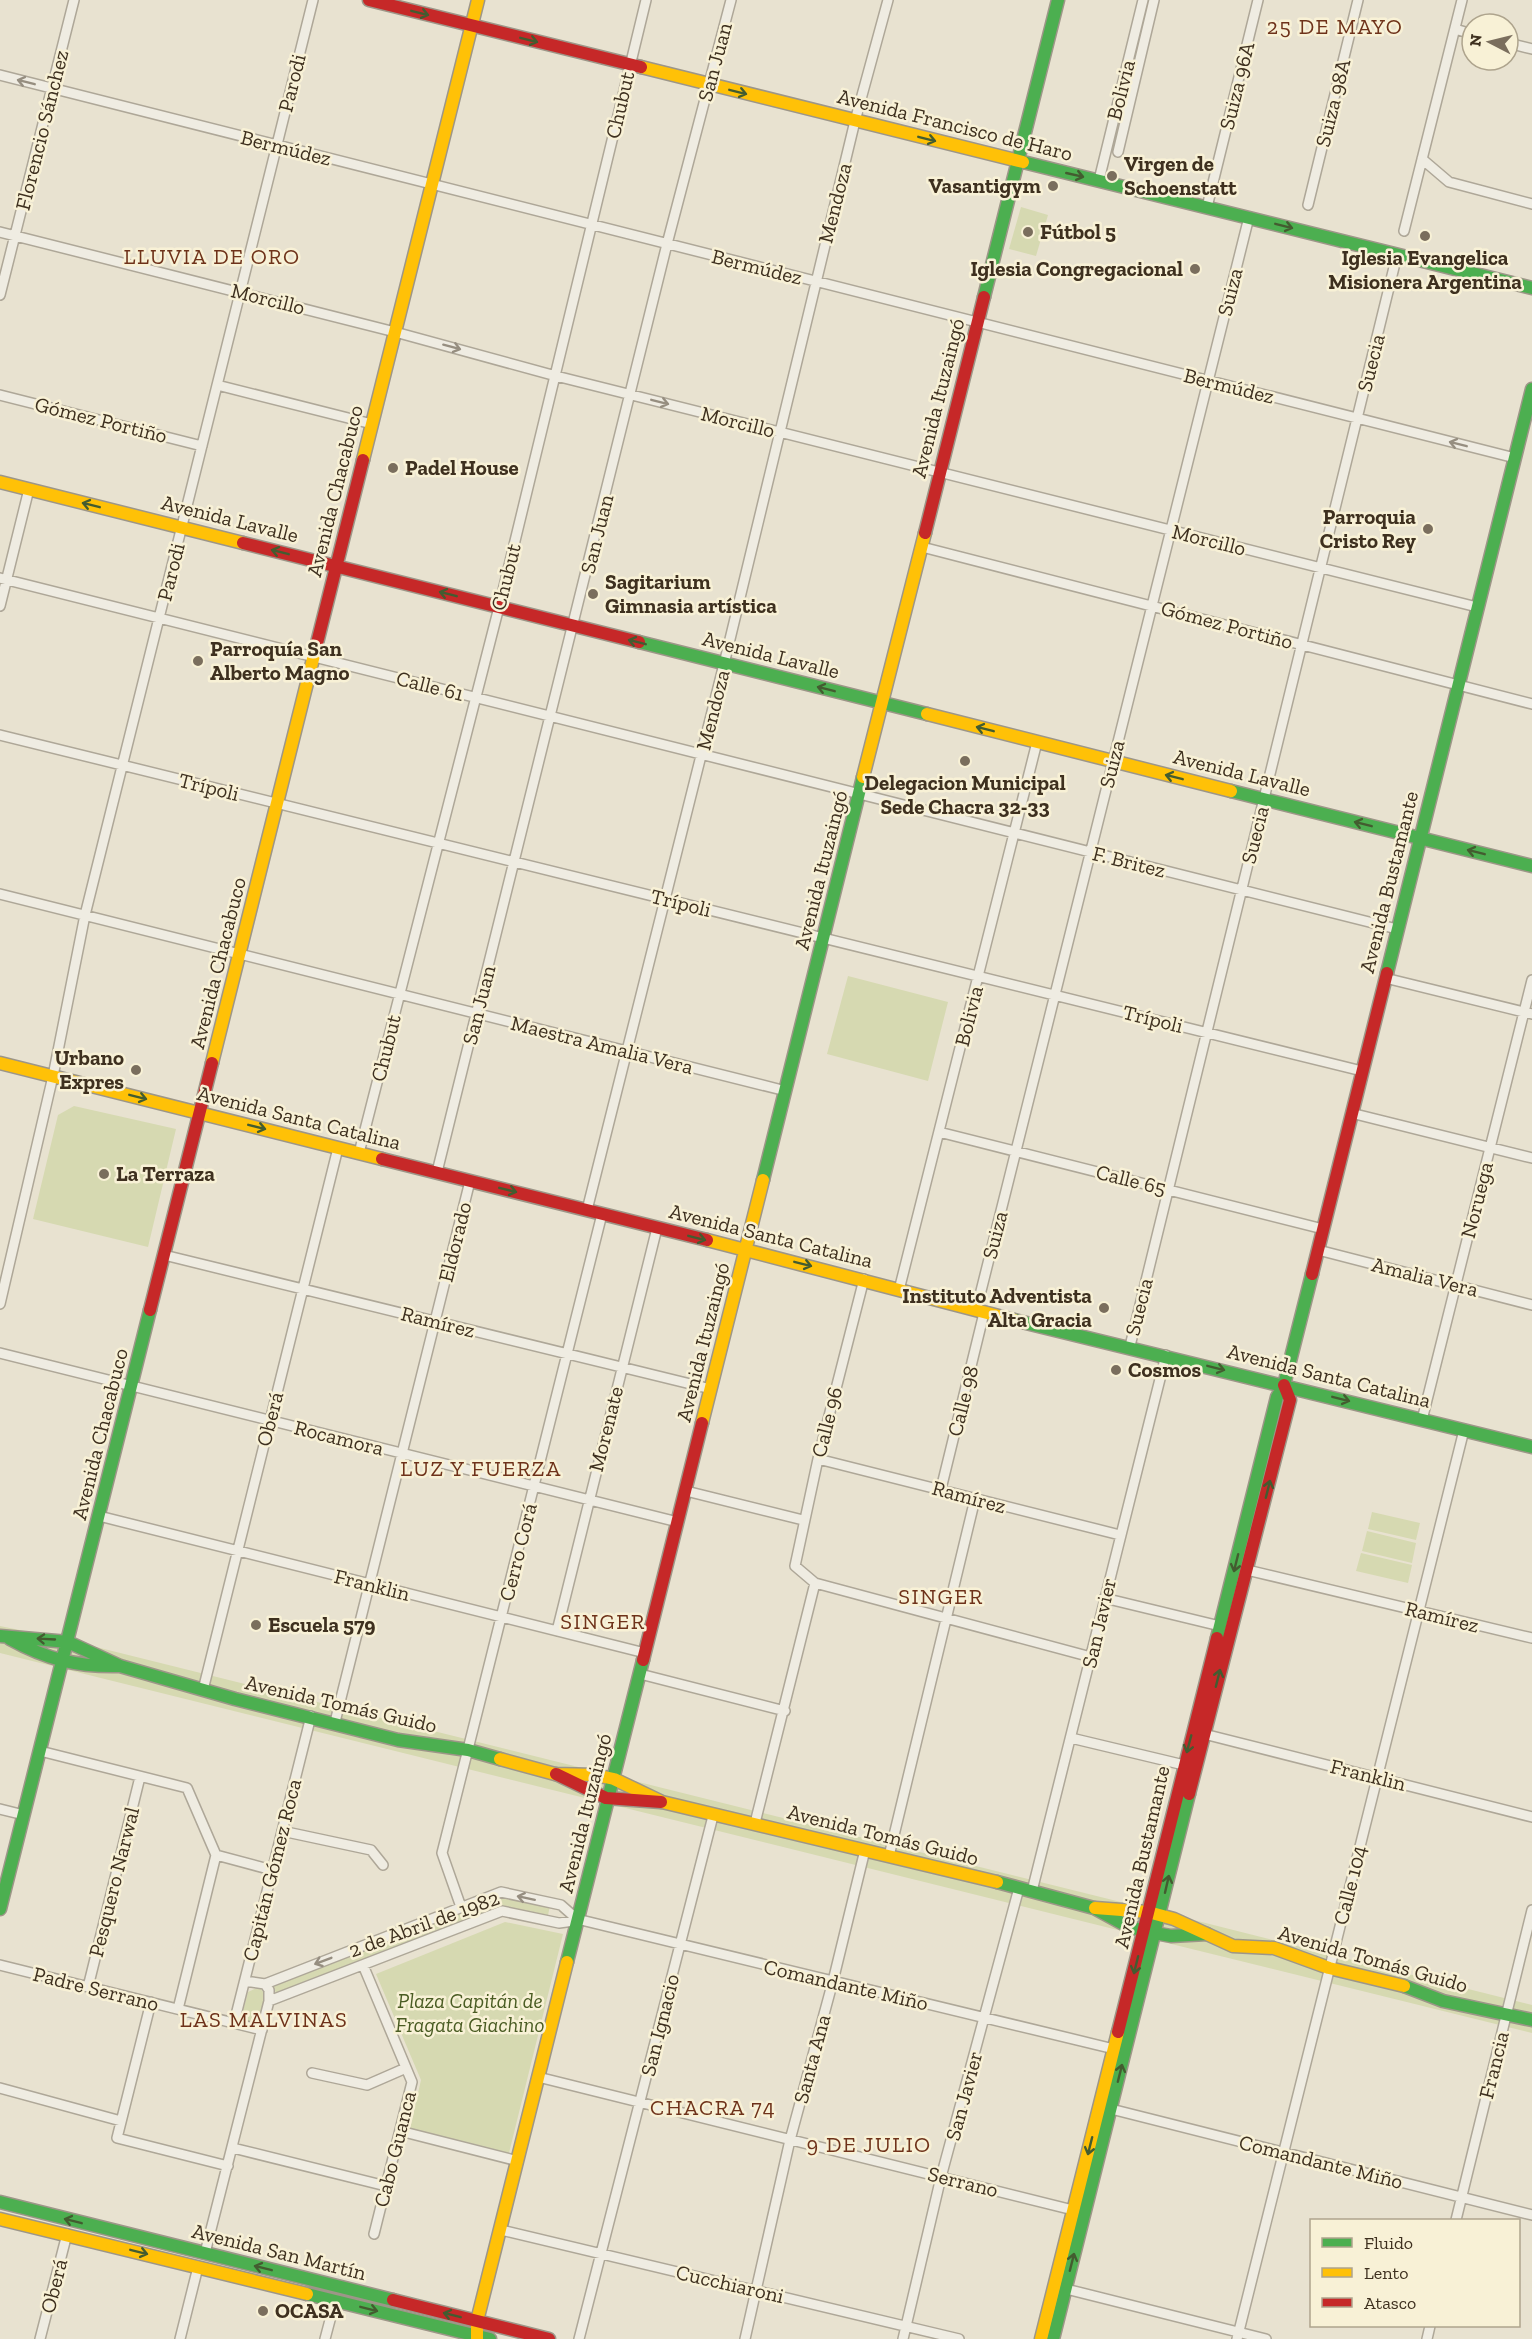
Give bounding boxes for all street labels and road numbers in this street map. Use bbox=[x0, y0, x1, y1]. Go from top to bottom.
street label: San Juan bbox=[692, 20, 737, 104]
street label: Suiza 96A bbox=[1214, 39, 1260, 132]
street label: Florencio Sánchez bbox=[10, 47, 74, 213]
street label: Parodi bbox=[272, 51, 311, 115]
street label: Suiza 98A bbox=[1310, 56, 1356, 149]
street label: Bolivia bbox=[1101, 57, 1140, 123]
street label: Chubut bbox=[600, 69, 639, 141]
street label: Avenida Francisco de Haro bbox=[835, 83, 1075, 166]
street label: Bermúdez bbox=[238, 124, 334, 171]
street label: Mendoza bbox=[812, 160, 857, 246]
street label: Bermúdez bbox=[709, 243, 805, 290]
street label: Suiza bbox=[1211, 265, 1248, 319]
street label: Morcillo bbox=[229, 277, 308, 320]
street label: Avenida Ituzaingó bbox=[906, 316, 969, 480]
street label: Suecia bbox=[1351, 331, 1390, 394]
street label: Bermúdez bbox=[1181, 362, 1277, 409]
street label: Gómez Portiño bbox=[32, 391, 170, 448]
street label: Morcillo bbox=[699, 400, 778, 443]
street label: Avenida Chacabuco bbox=[301, 402, 368, 579]
street label: Avenida Lavalle bbox=[159, 489, 301, 548]
street label: San Juan bbox=[575, 492, 618, 576]
street label: Morcillo bbox=[1170, 518, 1249, 561]
street label: Parodi bbox=[151, 540, 190, 604]
street label: Chubut bbox=[485, 541, 526, 613]
street label: Gómez Portiño bbox=[1158, 595, 1296, 654]
street label: Avenida Lavalle bbox=[700, 625, 842, 684]
street label: Calle 61 bbox=[394, 665, 467, 706]
street label: Mendoza bbox=[690, 667, 735, 753]
street label: Suiza bbox=[1093, 737, 1130, 791]
street label: Avenida Lavalle bbox=[1171, 743, 1313, 802]
street label: Trípoli bbox=[176, 767, 242, 806]
street label: Avenida Ituzaingó bbox=[789, 788, 852, 952]
street label: Avenida Bustamante bbox=[1354, 788, 1423, 976]
street label: Suecia bbox=[1235, 803, 1274, 866]
street label: F. Britez bbox=[1090, 840, 1168, 883]
street label: Avenida Chacabuco bbox=[184, 874, 251, 1051]
street label: Trípoli bbox=[648, 883, 714, 922]
street label: San Juan bbox=[457, 963, 500, 1047]
street label: Bolivia bbox=[949, 983, 988, 1049]
street label: Trípoli bbox=[1120, 999, 1186, 1038]
street label: Maestra Amalia Vera bbox=[508, 1010, 696, 1079]
street label: Chubut bbox=[365, 1012, 406, 1084]
street label: Avenida Santa Catalina bbox=[195, 1080, 403, 1155]
street label: Calle 65 bbox=[1093, 1159, 1169, 1200]
street label: Noruega bbox=[1455, 1159, 1498, 1241]
street label: Avenida Santa Catalina bbox=[667, 1198, 875, 1273]
street label: Eldorado bbox=[433, 1199, 477, 1284]
street label: Suiza bbox=[976, 1208, 1013, 1262]
street label: Amalia Vera bbox=[1369, 1251, 1481, 1302]
street label: Avenida Ituzaingó bbox=[671, 1260, 734, 1424]
street label: Suecia bbox=[1119, 1275, 1158, 1338]
street label: Ramírez bbox=[398, 1300, 478, 1343]
street label: Avenida Santa Catalina bbox=[1225, 1338, 1433, 1413]
street label: Avenida Chacabuco bbox=[66, 1345, 133, 1522]
street label: Calle 98 bbox=[942, 1363, 983, 1439]
street label: Morenate bbox=[583, 1383, 628, 1474]
street label: Calle 96 bbox=[806, 1384, 847, 1460]
street label: Oberá bbox=[251, 1389, 288, 1449]
street label: Rocamora bbox=[292, 1414, 386, 1461]
street label: Ramírez bbox=[929, 1475, 1009, 1518]
street label: Cerro Corá bbox=[493, 1500, 542, 1603]
street label: Franklin bbox=[332, 1563, 413, 1606]
street label: San Javier bbox=[1076, 1575, 1121, 1670]
street label: Ramírez bbox=[1402, 1595, 1482, 1638]
street label: Avenida Tomás Guido bbox=[243, 1669, 439, 1738]
street label: Avenida Ituzaingó bbox=[553, 1731, 616, 1895]
street label: Franklin bbox=[1328, 1753, 1409, 1796]
street label: Avenida Bustamante bbox=[1108, 1763, 1175, 1951]
street label: Capitán Gómez Roca bbox=[237, 1776, 306, 1964]
street label: Avenida Tomás Guido bbox=[785, 1799, 981, 1870]
street label: Pesquero Narwal bbox=[83, 1804, 144, 1959]
street label: Calle 104 bbox=[1328, 1843, 1371, 1927]
street label: 2 de Abril de 1982 bbox=[345, 1885, 503, 1962]
street label: Avenida Tomás Guido bbox=[1275, 1919, 1471, 1998]
street label: Comandante Miño bbox=[761, 1953, 931, 2016]
street label: Padre Serrano bbox=[31, 1961, 162, 2016]
street label: San Ignacio bbox=[635, 1971, 684, 2079]
street label: Santa Ana bbox=[788, 2012, 835, 2106]
street label: Francia bbox=[1473, 2029, 1514, 2101]
street label: San Javier bbox=[940, 2048, 987, 2143]
street label: Cabo Guanca bbox=[368, 2088, 421, 2210]
street label: Comandante Miño bbox=[1237, 2129, 1406, 2194]
street label: Serrano bbox=[925, 2161, 1001, 2202]
street label: Avenida San Martín bbox=[190, 2218, 369, 2285]
street label: Oberá bbox=[35, 2256, 72, 2316]
street label: Cucchiaroni bbox=[674, 2259, 787, 2308]

